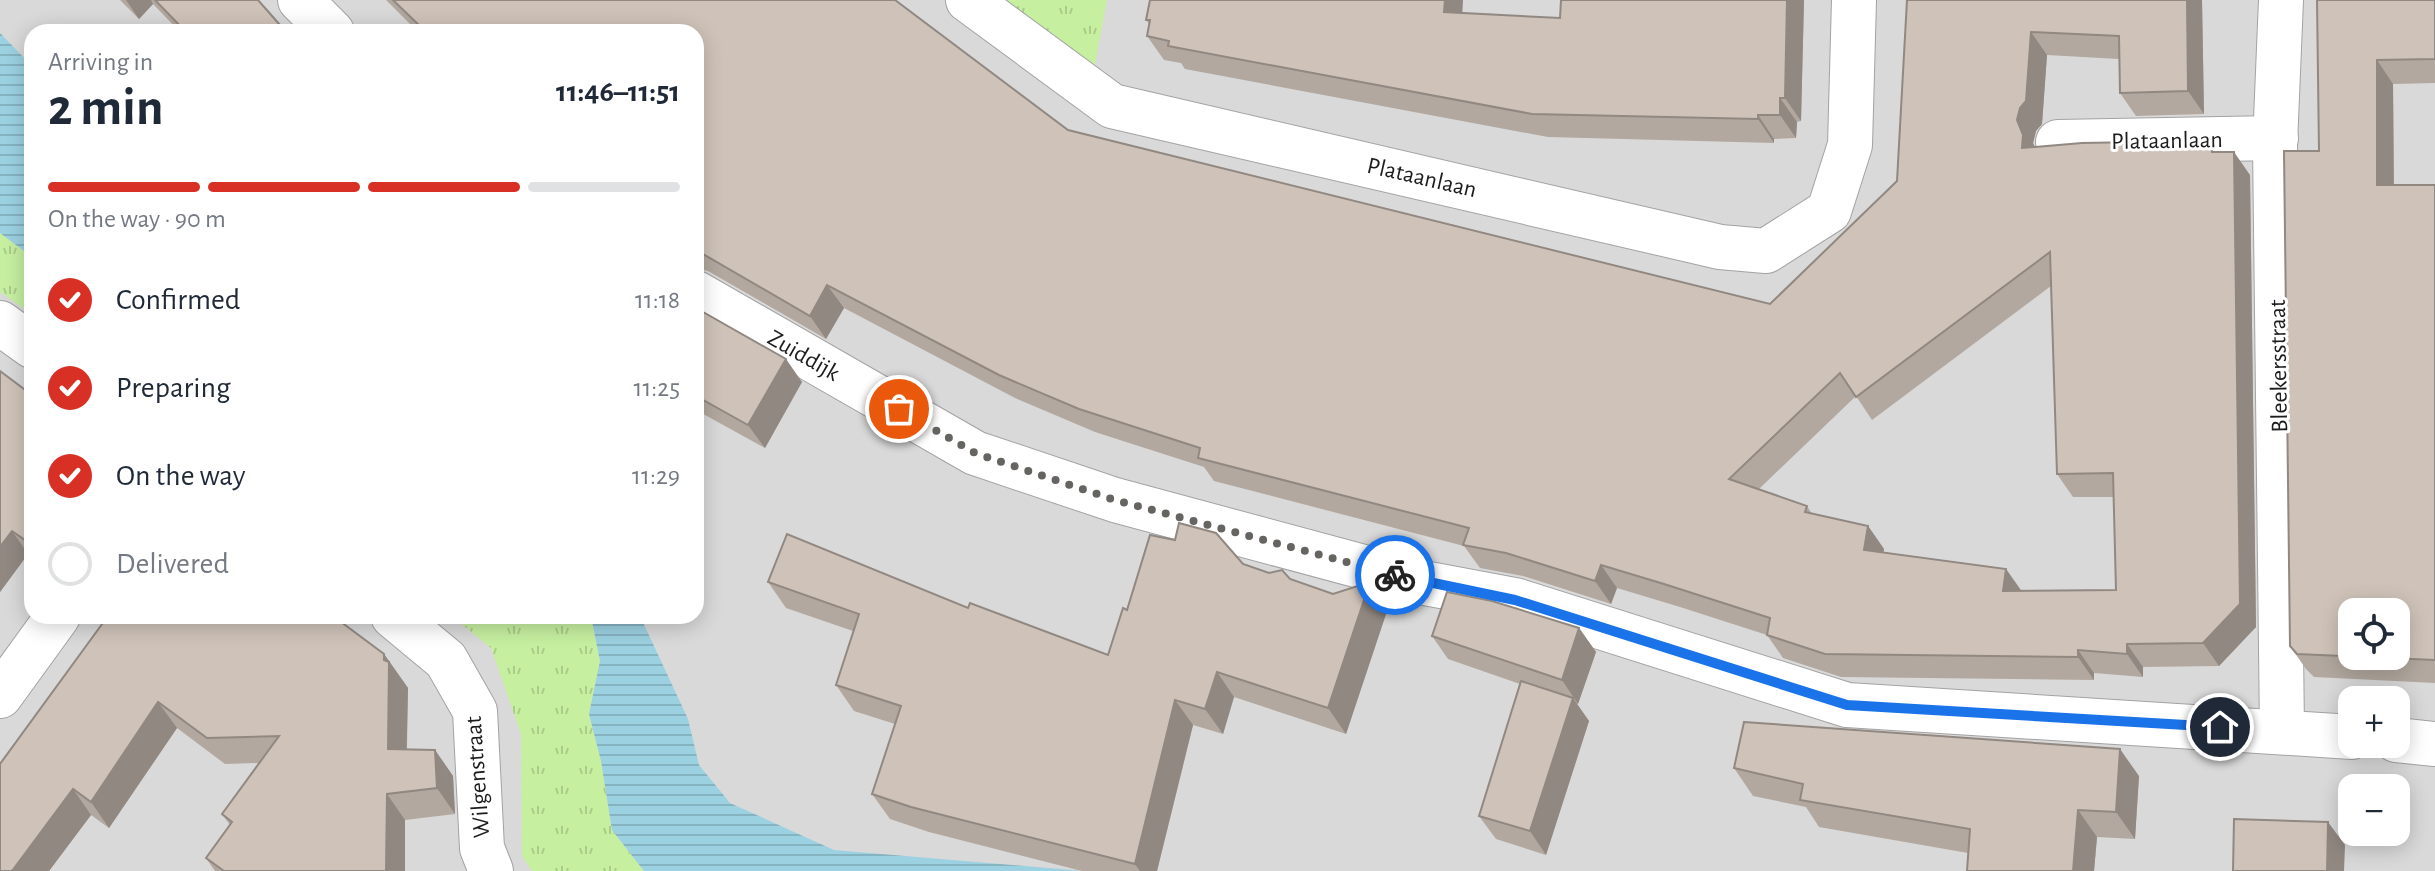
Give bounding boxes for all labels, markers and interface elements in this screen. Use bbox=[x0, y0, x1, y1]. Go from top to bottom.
text: Arriving in bbox=[48, 49, 153, 75]
text: 11:46–11:51 bbox=[556, 77, 680, 107]
text: 2 min bbox=[48, 82, 163, 134]
street label: Plataanlaan bbox=[2111, 128, 2223, 154]
street label: Plataanlaan bbox=[1365, 154, 1479, 202]
text: On the way · 90 m bbox=[48, 206, 226, 232]
icon: check bbox=[48, 278, 92, 322]
text: Confirmed bbox=[116, 285, 240, 315]
text: 11:18 bbox=[635, 287, 680, 313]
street label: Bleekersstraat bbox=[2266, 299, 2292, 433]
street label: Zuiddijk bbox=[764, 326, 843, 386]
icon: check bbox=[48, 366, 92, 410]
text: Preparing bbox=[116, 373, 231, 403]
text: 11:25 bbox=[633, 375, 680, 401]
pin bbox=[865, 375, 933, 443]
icon: bag bbox=[877, 387, 921, 431]
icon: check bbox=[48, 454, 92, 498]
text: On the way bbox=[116, 461, 245, 491]
text: 11:29 bbox=[632, 463, 680, 489]
courier bbox=[1355, 535, 1435, 615]
text: Delivered bbox=[116, 549, 229, 579]
icon: bike bbox=[1373, 553, 1417, 597]
map controls bbox=[2338, 598, 2410, 846]
button: locate bbox=[2338, 598, 2410, 670]
button: + bbox=[2338, 686, 2410, 758]
pin bbox=[2186, 693, 2254, 761]
icon: home bbox=[2198, 705, 2242, 749]
street label: Wilgenstraat bbox=[462, 715, 494, 839]
button: − bbox=[2338, 774, 2410, 846]

